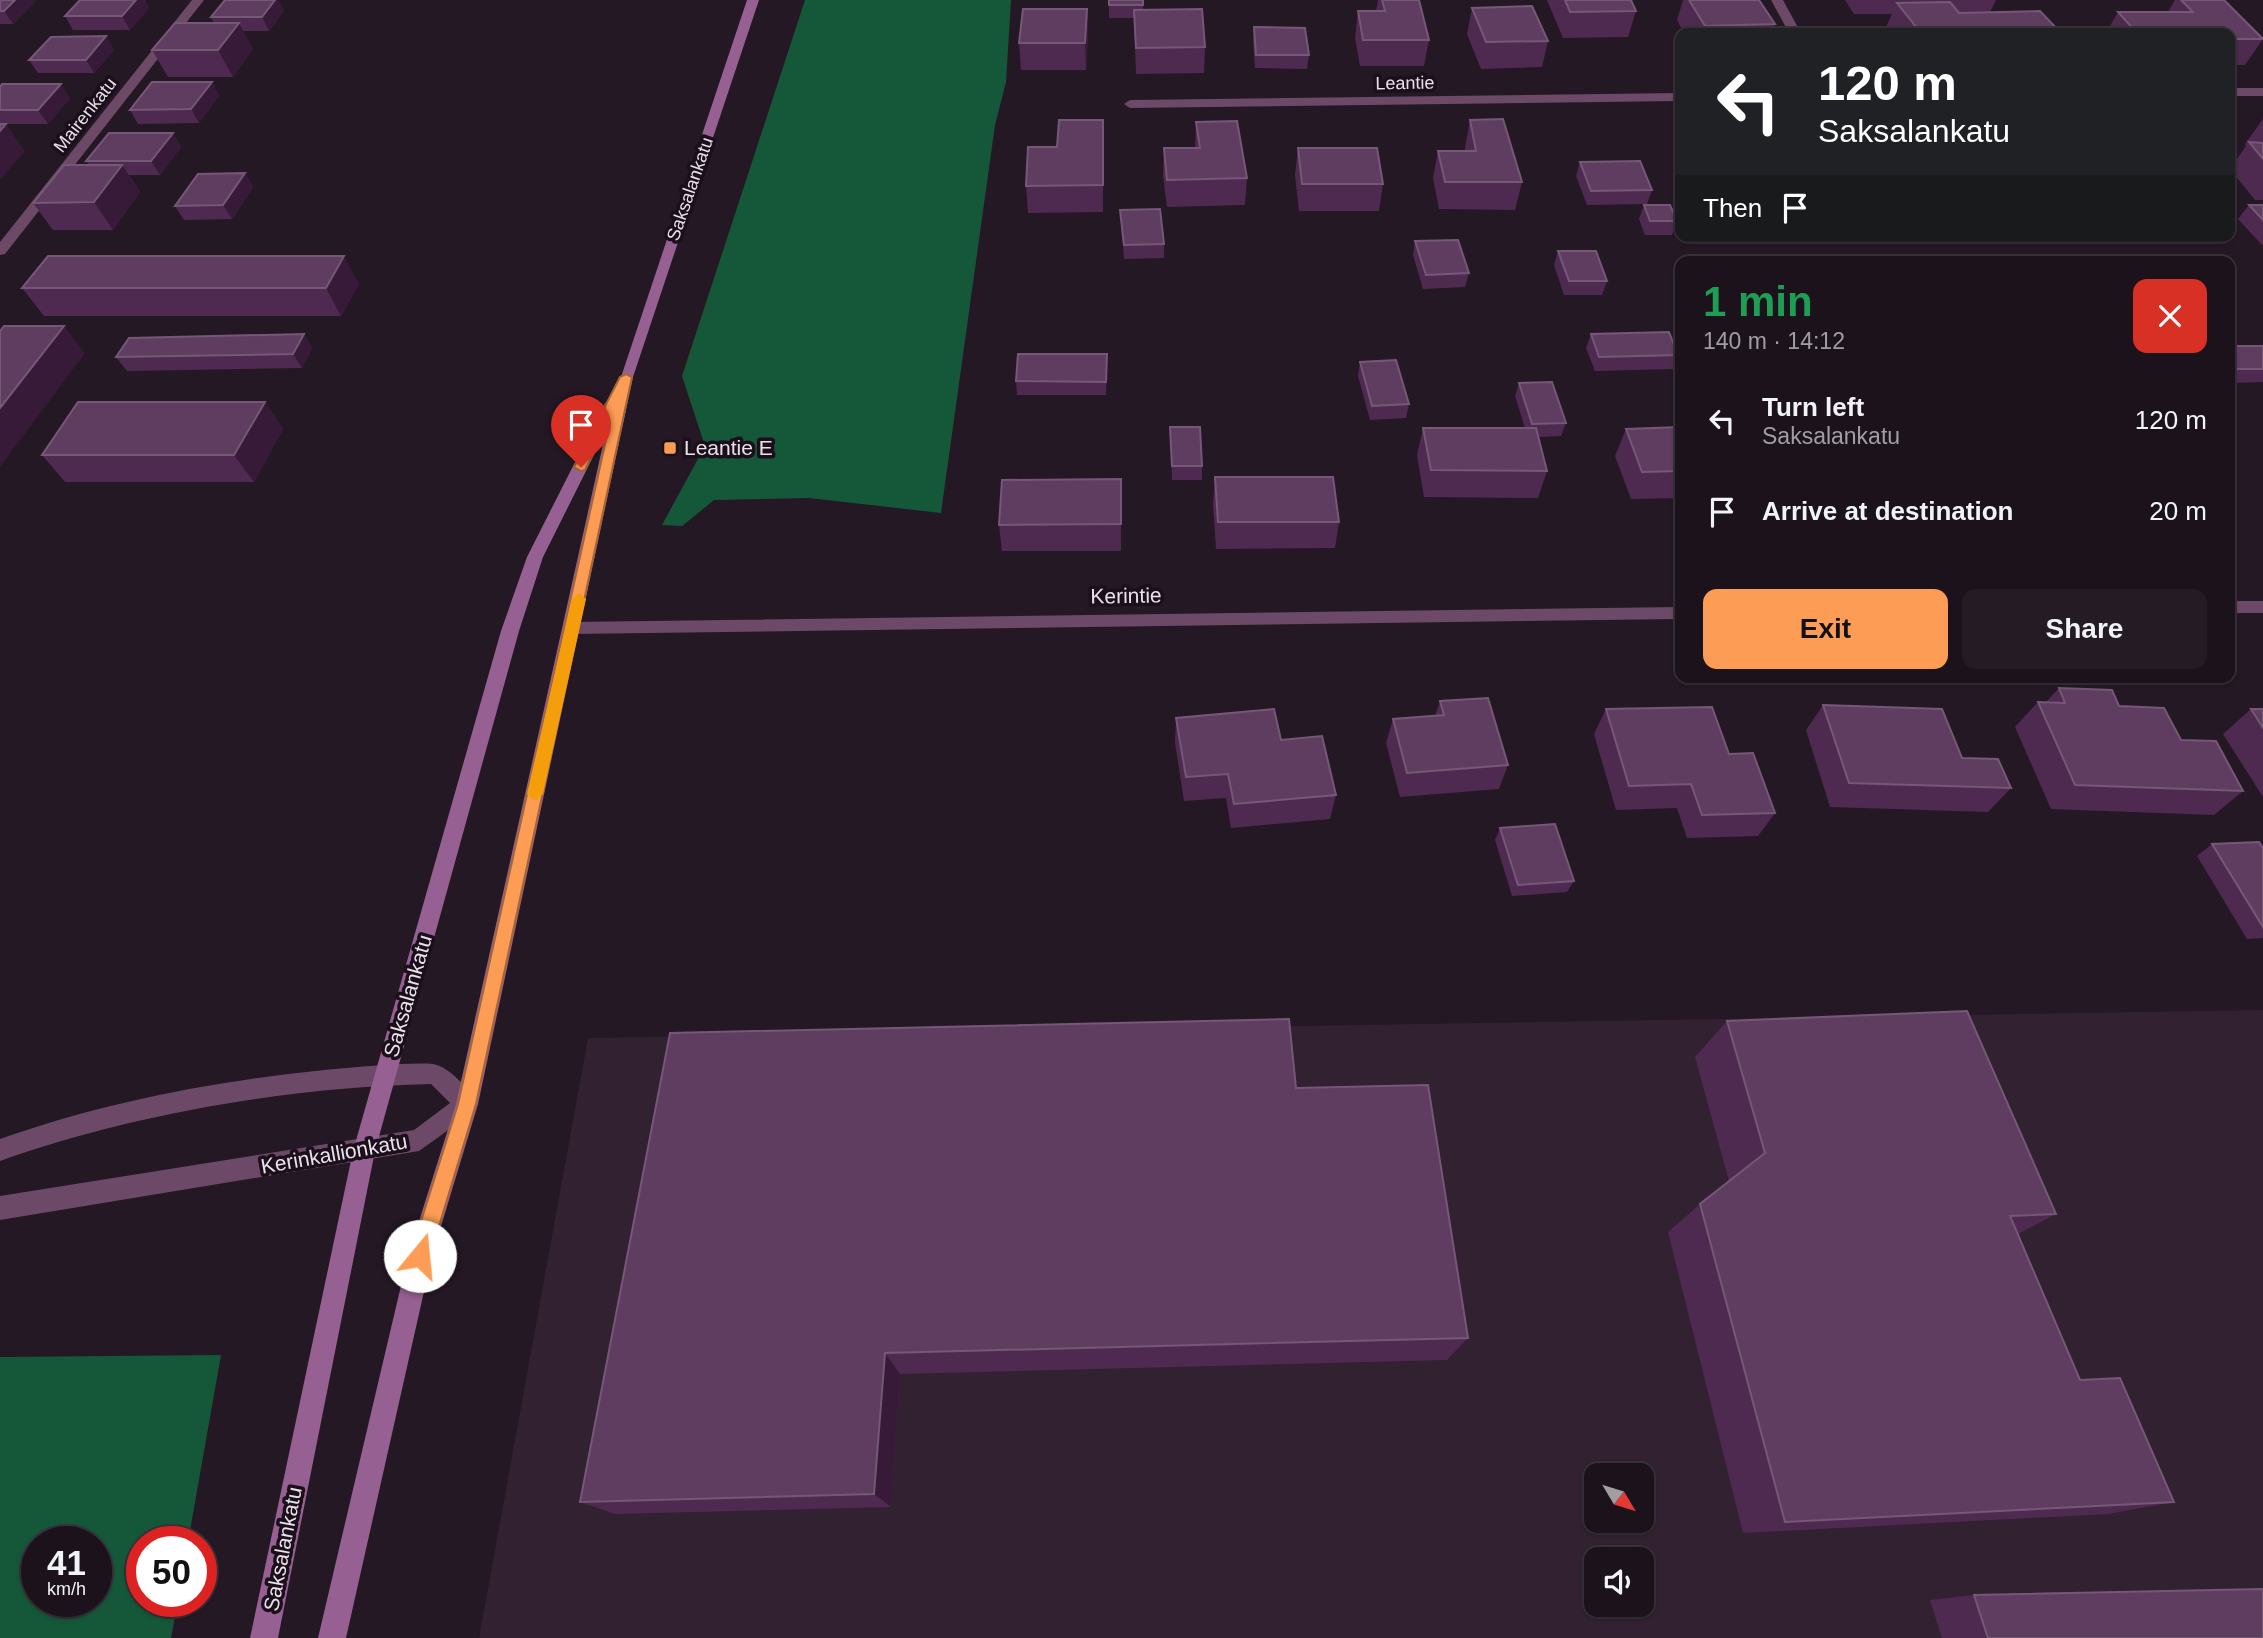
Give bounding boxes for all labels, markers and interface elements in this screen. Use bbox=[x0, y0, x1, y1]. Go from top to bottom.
icon: left bbox=[1703, 56, 1794, 147]
text: 120 m bbox=[1818, 56, 1957, 110]
street label: Leantie bbox=[1375, 72, 1435, 94]
street label: Mairenkatu bbox=[50, 74, 120, 156]
text: Saksalankatu bbox=[1818, 113, 2010, 149]
street label: Saksalankatu bbox=[663, 135, 717, 243]
icon: arrive bbox=[1776, 189, 1814, 227]
text: Then bbox=[1703, 193, 1762, 223]
text: 1 min bbox=[1703, 278, 1813, 325]
button: close bbox=[2133, 279, 2207, 353]
text: 140 m · 14:12 bbox=[1703, 328, 1845, 354]
text: Turn left bbox=[1762, 392, 1864, 422]
pin bbox=[551, 395, 611, 467]
icon: left bbox=[1703, 402, 1741, 440]
text: 120 m bbox=[2135, 405, 2207, 435]
icon: arrive bbox=[562, 406, 600, 444]
text: Saksalankatu bbox=[1762, 423, 1900, 449]
place label: Leantie E bbox=[684, 436, 773, 459]
marker: Leantie E bbox=[662, 440, 678, 456]
icon: arrive bbox=[1703, 493, 1741, 531]
text: Arrive at destination bbox=[1762, 496, 2013, 526]
text: 20 m bbox=[2149, 496, 2207, 526]
street label: Kerintie bbox=[1090, 583, 1162, 608]
button: Exit bbox=[1703, 589, 1948, 669]
button: Share bbox=[1962, 589, 2207, 669]
street label: Saksalankatu bbox=[379, 932, 436, 1060]
street label: Kerinkallionkatu bbox=[259, 1129, 409, 1178]
position arrow bbox=[383, 1219, 457, 1293]
north arrow bbox=[1584, 1463, 1654, 1533]
map controls bbox=[1584, 1463, 1654, 1617]
street label: Saksalankatu bbox=[259, 1485, 306, 1613]
speed limit sign: 50 bbox=[126, 1526, 217, 1617]
text: 41 bbox=[47, 1543, 86, 1582]
button: sound bbox=[1584, 1547, 1654, 1617]
text: km/h bbox=[47, 1579, 86, 1599]

